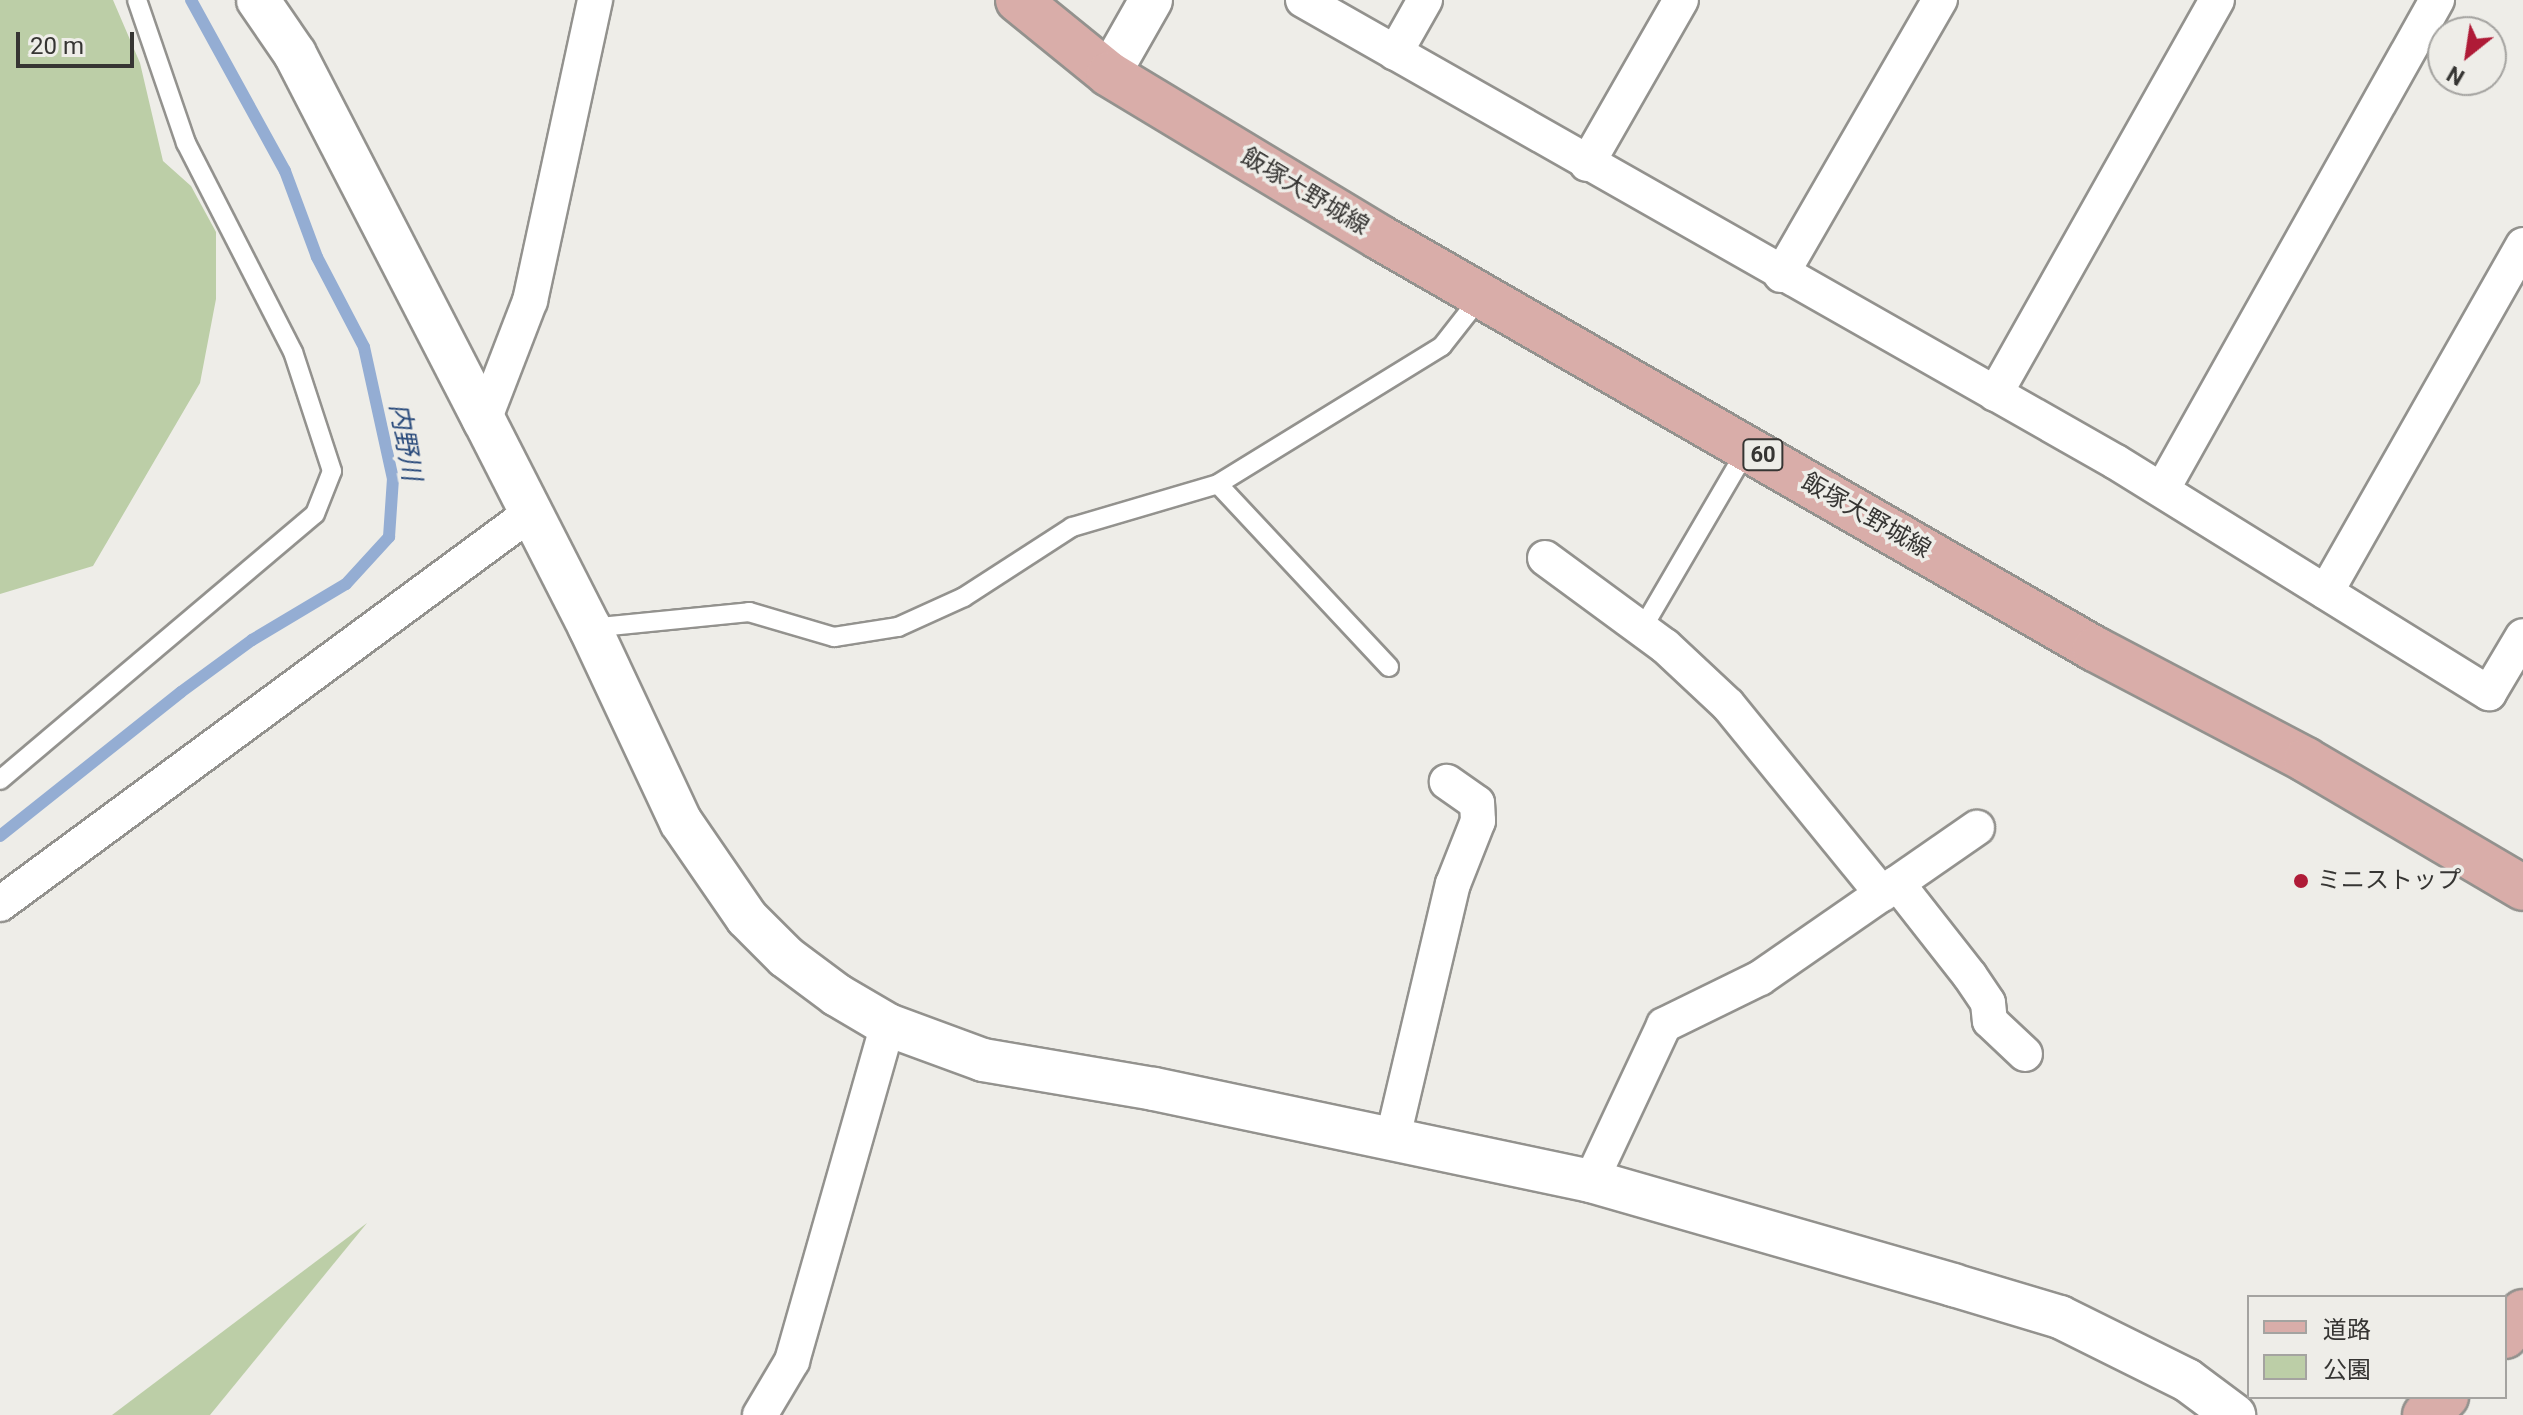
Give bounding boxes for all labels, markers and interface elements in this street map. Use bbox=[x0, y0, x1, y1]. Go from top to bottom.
scale bar bbox=[20, 16, 138, 66]
north arrow bbox=[2427, 16, 2507, 96]
text: 20 m bbox=[30, 32, 84, 60]
text: N bbox=[2443, 61, 2469, 90]
street label: 飯塚大野城線 bbox=[1236, 143, 1374, 241]
water label: 内野川 bbox=[383, 401, 427, 483]
road number: 60 bbox=[1741, 437, 1785, 473]
street label: 飯塚大野城線 bbox=[1796, 468, 1936, 564]
place label: ミニストップ bbox=[2317, 867, 2461, 895]
marker: ミニストップ bbox=[2292, 872, 2310, 890]
legend bbox=[2247, 1295, 2507, 1399]
text: 道路 bbox=[2323, 1316, 2371, 1344]
text: 公園 bbox=[2323, 1356, 2371, 1384]

